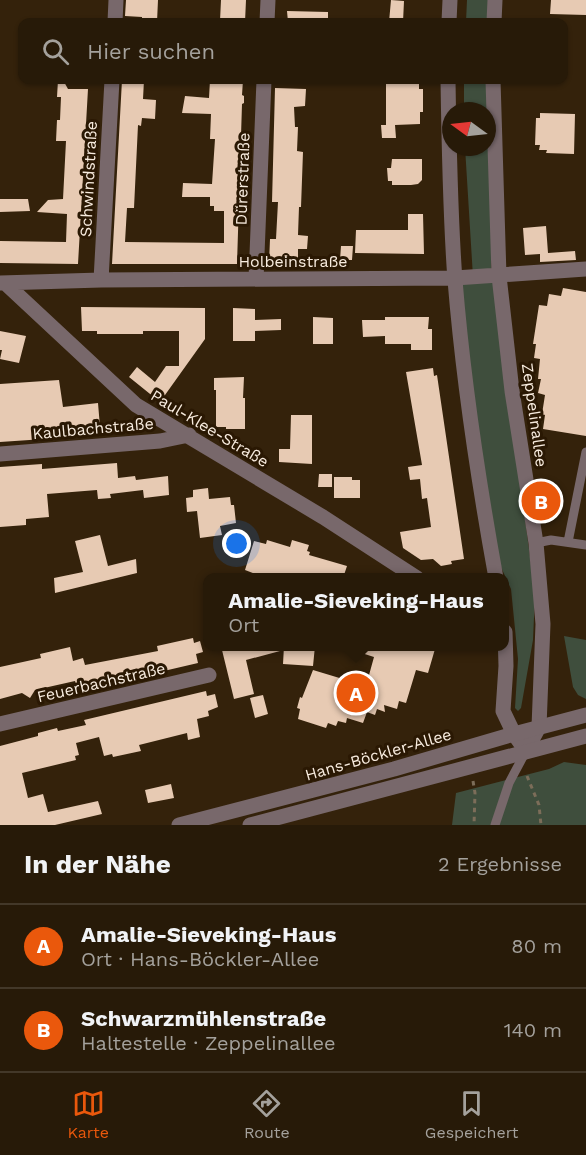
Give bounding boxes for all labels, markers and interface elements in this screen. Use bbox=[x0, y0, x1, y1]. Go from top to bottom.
search box bbox=[18, 18, 568, 84]
icon: search bbox=[39, 35, 72, 68]
text: Hier suchen bbox=[87, 39, 215, 64]
north arrow bbox=[442, 102, 496, 156]
street label: Schwindstraße bbox=[76, 121, 101, 238]
street label: Dürerstraße bbox=[231, 132, 254, 226]
street label: Holbeinstraße bbox=[238, 252, 348, 271]
street label: Zeppelinallee bbox=[518, 362, 551, 468]
street label: Paul-Klee-Straße bbox=[147, 386, 272, 471]
street label: Kaulbachstraße bbox=[32, 414, 154, 443]
pin: B bbox=[522, 478, 560, 524]
your location bbox=[222, 529, 251, 558]
popup bbox=[203, 573, 509, 651]
text: Amalie-Sieveking-Haus bbox=[228, 588, 484, 613]
text: Ort bbox=[228, 613, 259, 637]
street label: Feuerbachstraße bbox=[35, 658, 167, 707]
pin: A bbox=[336, 670, 376, 716]
street label: Hans-Böckler-Allee bbox=[303, 724, 454, 784]
text: In der Nähe bbox=[24, 849, 171, 879]
text: 2 Ergebnisse bbox=[438, 852, 562, 876]
text: Amalie-Sieveking-Haus bbox=[81, 922, 336, 947]
text: A bbox=[37, 934, 50, 958]
text: 80 m bbox=[511, 934, 562, 958]
text: Ort · Hans-Böckler-Allee bbox=[81, 947, 319, 971]
text: Schwarzmühlenstraße bbox=[81, 1006, 326, 1031]
text: B bbox=[37, 1018, 50, 1042]
text: 140 m bbox=[504, 1018, 562, 1042]
text: Haltestelle · Zeppelinallee bbox=[81, 1031, 336, 1055]
tab: Karte bbox=[68, 1087, 109, 1142]
tab: Route bbox=[244, 1087, 290, 1142]
tab: Gespeichert bbox=[425, 1087, 518, 1142]

